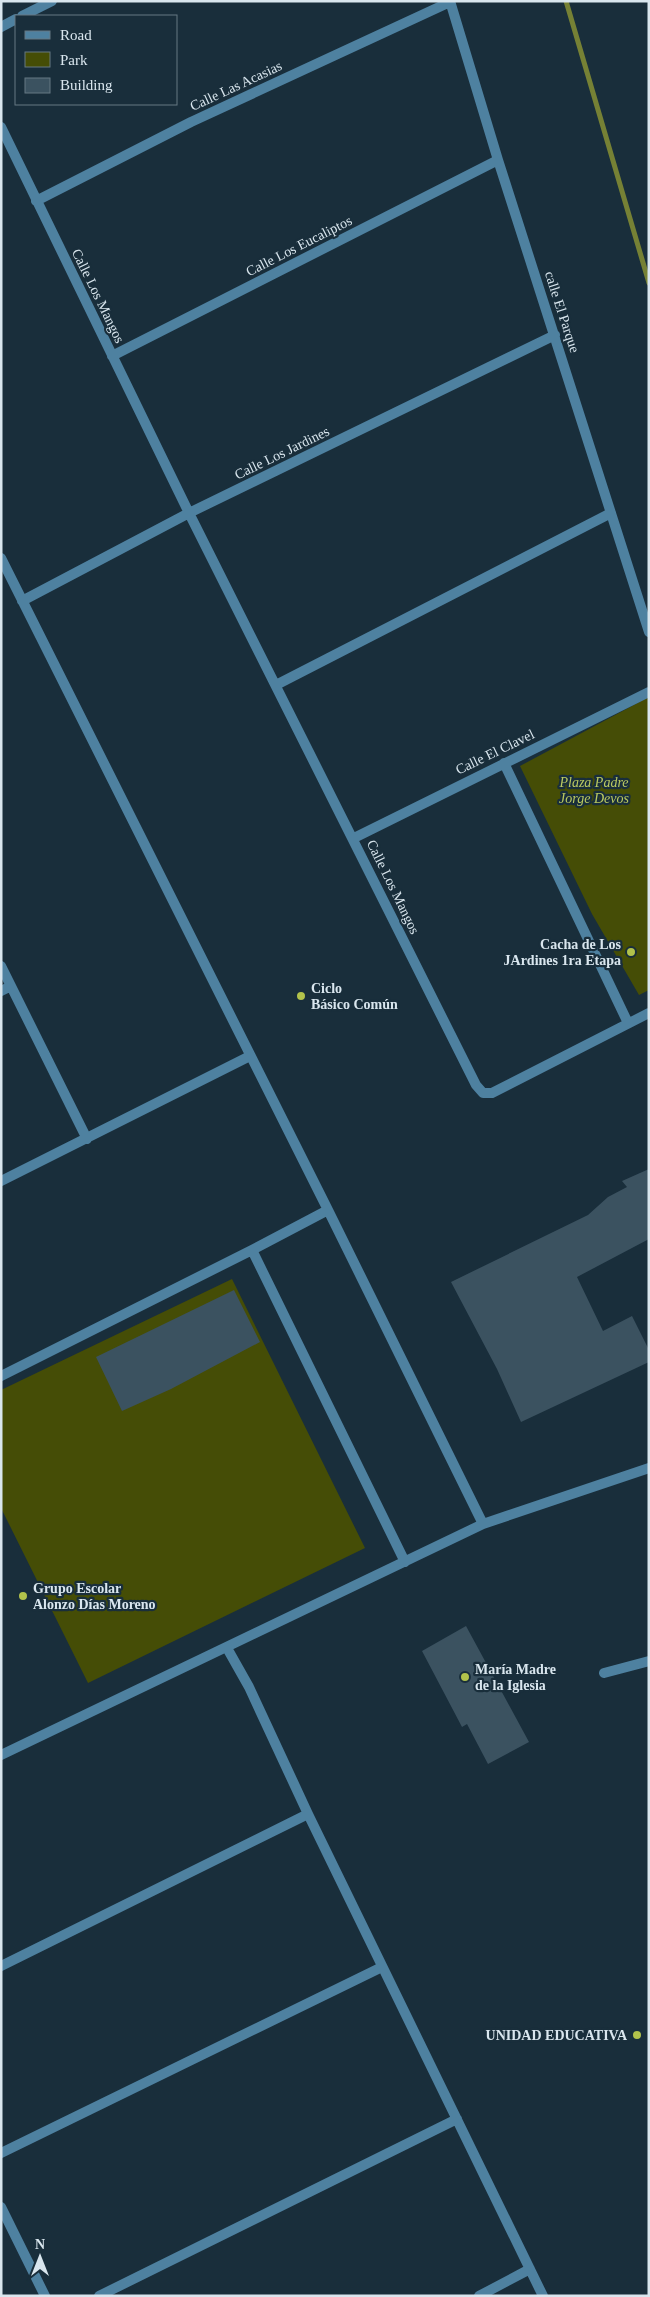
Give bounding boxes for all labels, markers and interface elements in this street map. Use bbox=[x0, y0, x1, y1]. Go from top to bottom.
legend bbox=[15, 15, 178, 105]
text: Road bbox=[60, 27, 92, 43]
text: Park bbox=[60, 52, 88, 68]
street label: Calle Las Acasias bbox=[188, 58, 284, 114]
text: Building bbox=[60, 77, 113, 93]
street label: Calle Los Eucaliptos bbox=[244, 213, 354, 279]
street label: Calle Los Mangos bbox=[69, 247, 127, 345]
street label: calle El Parque bbox=[542, 269, 582, 355]
street label: Calle Los Jardines bbox=[232, 424, 332, 482]
street label: Calle El Clavel bbox=[453, 726, 537, 777]
park label: Plaza Padre Jorge Devos bbox=[558, 775, 629, 806]
street label: Calle Los Mangos bbox=[364, 838, 422, 936]
place label: Cacha de Los JArdines 1ra Etapa bbox=[504, 937, 622, 968]
marker: Cacha de Los JArdines 1ra Etapa bbox=[625, 946, 637, 958]
place label: Ciclo Básico Común bbox=[311, 981, 398, 1012]
marker: Ciclo Básico Común bbox=[295, 990, 307, 1002]
place label: Grupo Escolar Alonzo Días Moreno bbox=[33, 1581, 156, 1612]
marker: Grupo Escolar Alonzo Días Moreno bbox=[17, 1590, 29, 1602]
place label: María Madre de la Iglesia bbox=[475, 1662, 556, 1693]
marker: María Madre de la Iglesia bbox=[459, 1671, 471, 1683]
place label: UNIDAD EDUCATIVA bbox=[486, 2028, 628, 2043]
marker: UNIDAD EDUCATIVA bbox=[631, 2029, 643, 2041]
north arrow bbox=[15, 2232, 65, 2282]
text: N bbox=[35, 2237, 45, 2252]

